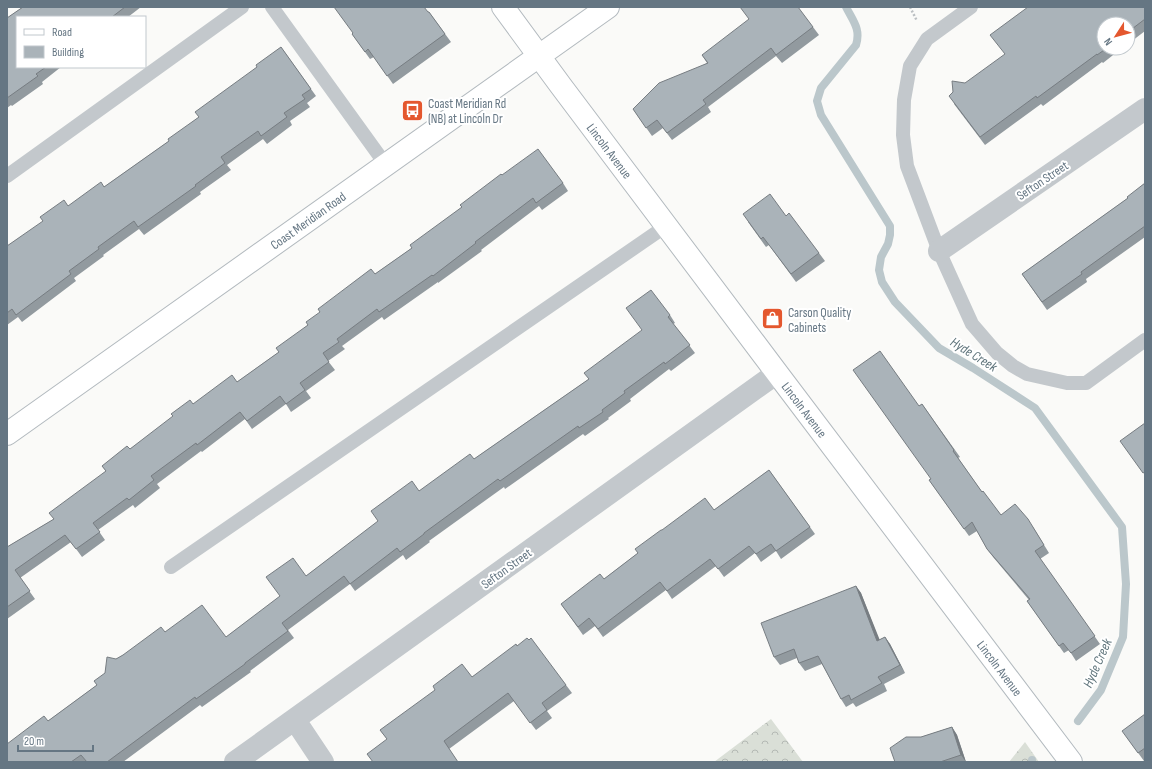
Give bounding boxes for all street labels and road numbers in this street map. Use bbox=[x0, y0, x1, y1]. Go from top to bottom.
street label: Lincoln Avenue bbox=[583, 120, 635, 182]
street label: Sefton Street bbox=[1014, 158, 1071, 204]
street label: Coast Meridian Road bbox=[268, 189, 349, 253]
street label: Lincoln Avenue bbox=[778, 379, 830, 441]
street label: Sefton Street bbox=[478, 545, 535, 593]
street label: Lincoln Avenue bbox=[973, 638, 1025, 699]

